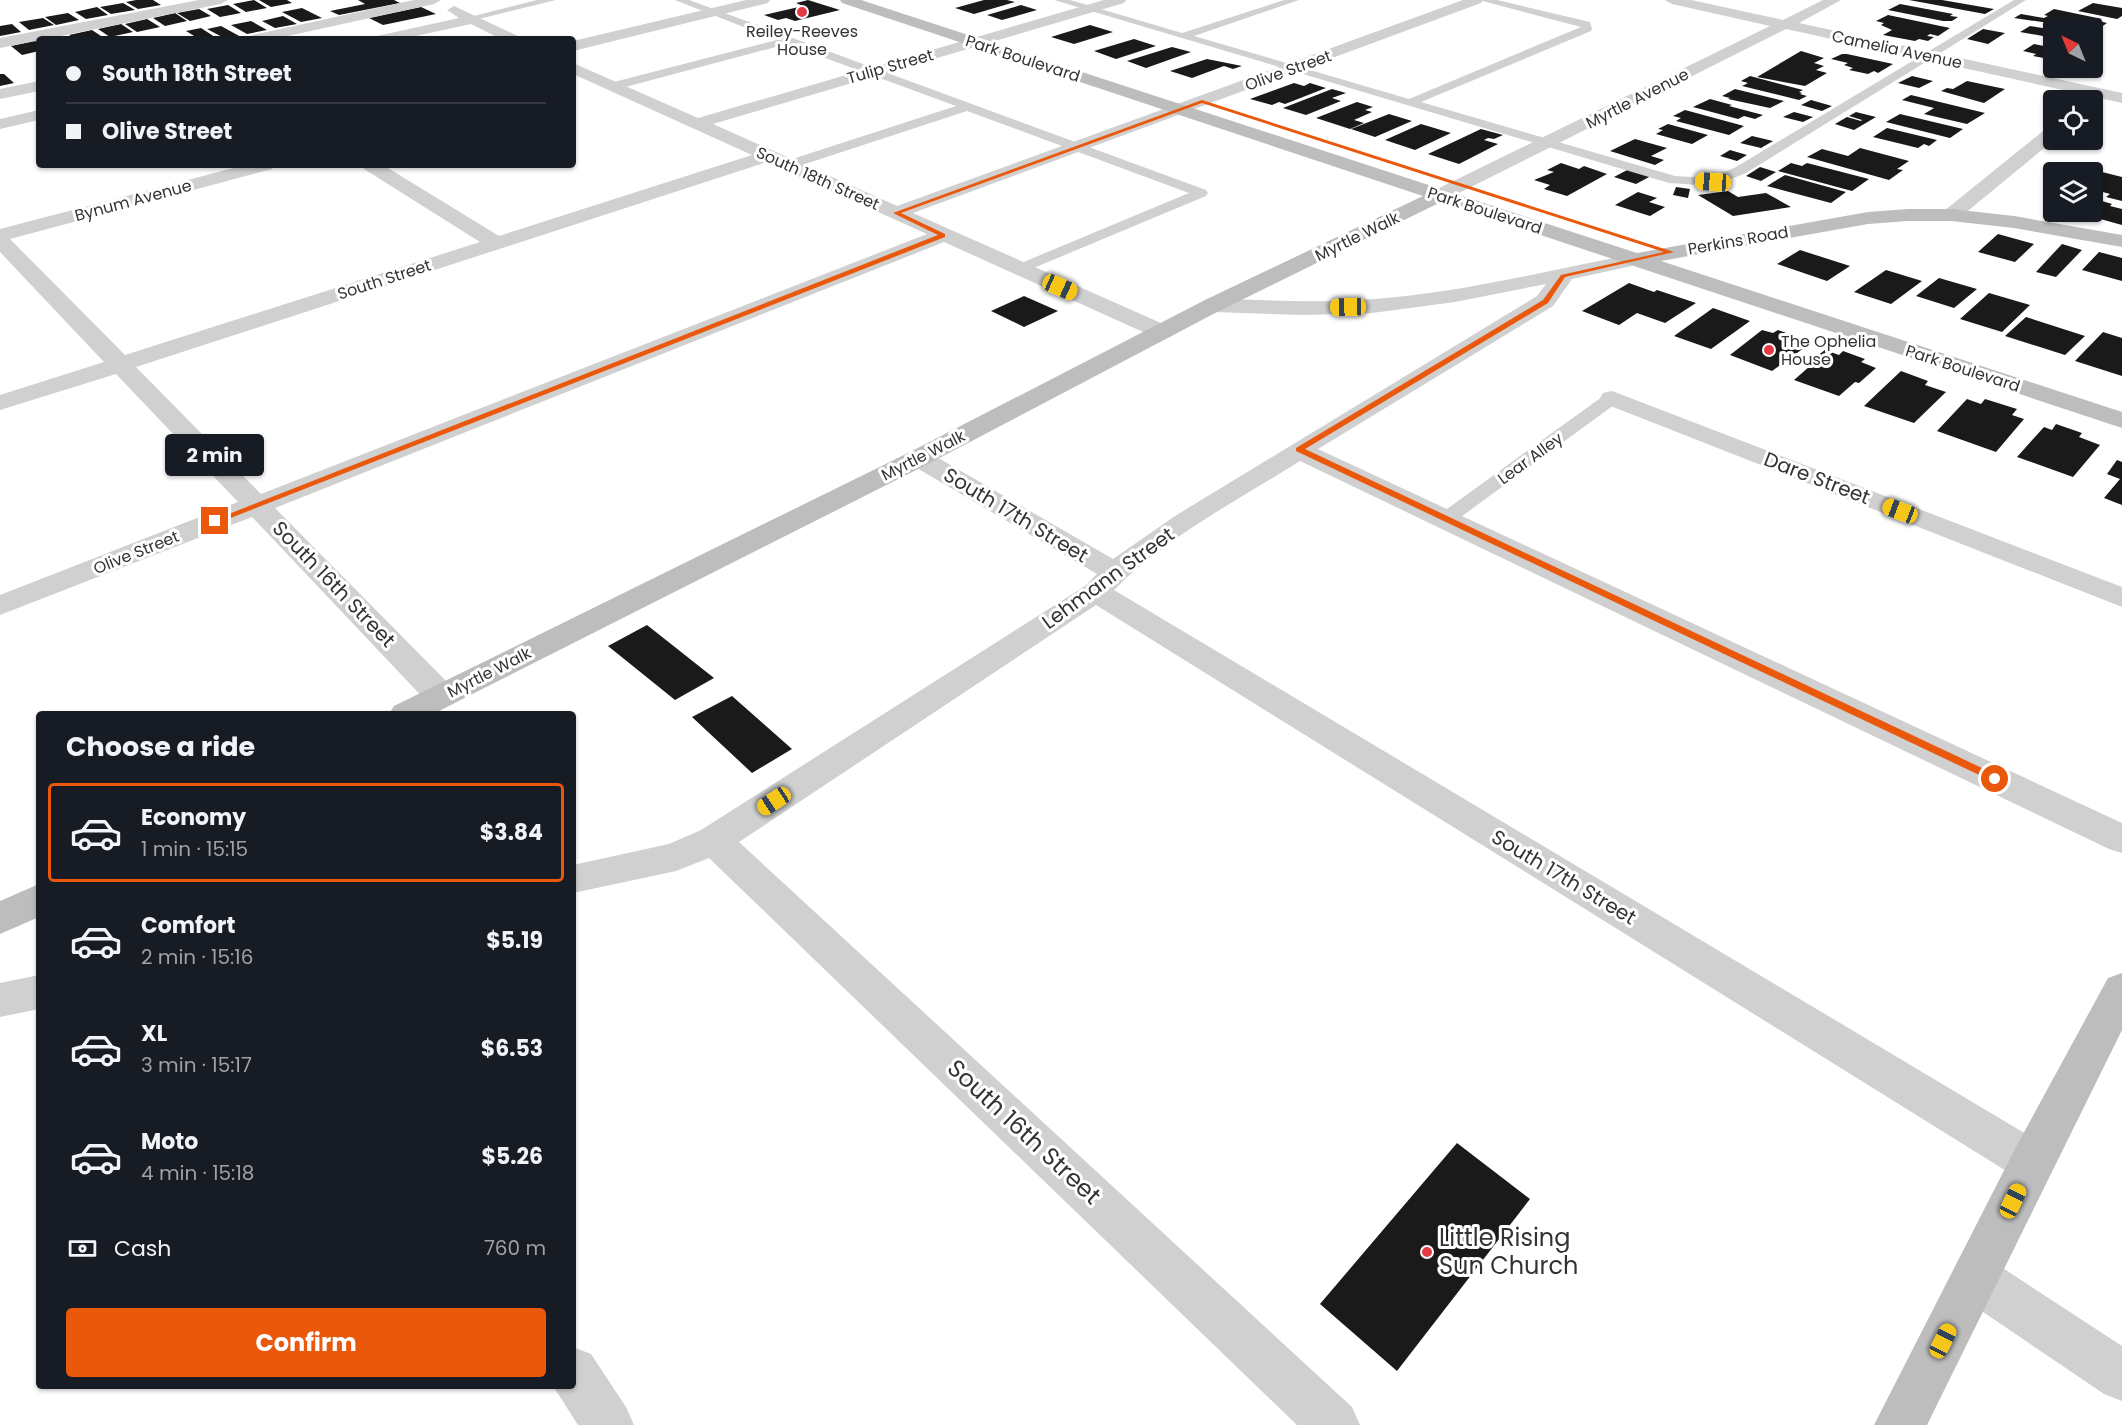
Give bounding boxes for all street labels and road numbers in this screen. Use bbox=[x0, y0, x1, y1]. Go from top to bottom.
street label: Camelia Avenue bbox=[1830, 24, 1964, 75]
street label: Park Boulevard bbox=[963, 29, 1083, 88]
street label: Tulip Street bbox=[844, 43, 936, 90]
street label: Olive Street bbox=[1242, 44, 1335, 97]
street label: Myrtle Avenue bbox=[1582, 63, 1693, 134]
street label: South 18th Street bbox=[753, 141, 883, 216]
street label: Bynum Avenue bbox=[72, 174, 194, 227]
street label: Park Boulevard bbox=[1425, 181, 1545, 240]
street label: Myrtle Walk bbox=[1311, 206, 1404, 267]
street label: Perkins Road bbox=[1686, 220, 1790, 261]
street label: South Street bbox=[334, 253, 434, 305]
street label: Park Boulevard bbox=[1903, 339, 2023, 398]
street label: Myrtle Walk bbox=[877, 424, 970, 486]
street label: Lear Alley bbox=[1493, 427, 1568, 490]
street label: Dare Street bbox=[1760, 445, 1874, 511]
street label: South 17th Street bbox=[938, 461, 1094, 569]
street label: South 16th Street bbox=[266, 515, 402, 653]
street label: Lehmann Street bbox=[1036, 520, 1180, 636]
street label: Olive Street bbox=[90, 525, 183, 580]
street label: Myrtle Walk bbox=[443, 641, 536, 703]
street label: South 17th Street bbox=[1486, 823, 1642, 931]
street label: South 16th Street bbox=[940, 1052, 1108, 1212]

